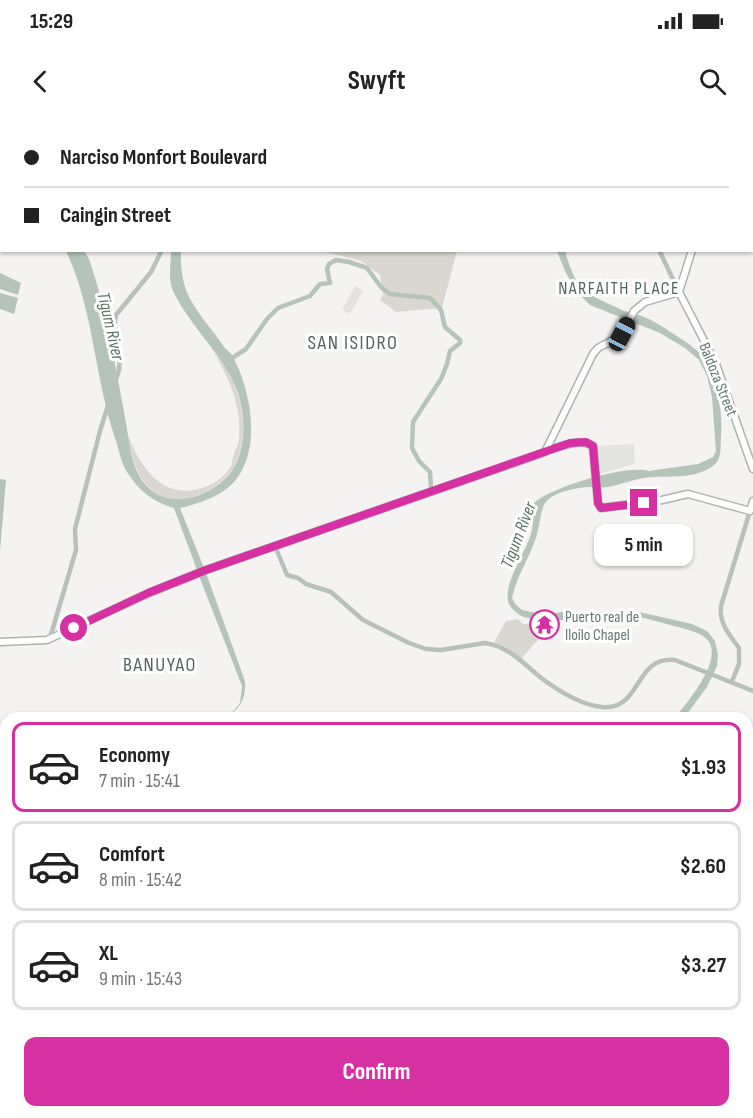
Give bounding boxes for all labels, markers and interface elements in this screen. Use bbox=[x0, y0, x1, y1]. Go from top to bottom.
text: 15:29 bbox=[30, 8, 73, 35]
icon: back bbox=[24, 65, 57, 98]
text: Swyft bbox=[348, 65, 405, 97]
icon: search bbox=[696, 65, 729, 98]
text: Narciso Monfort Boulevard bbox=[60, 144, 267, 171]
text: Caingin Street bbox=[60, 202, 171, 229]
district label: NARFAITH PLACE bbox=[558, 278, 680, 299]
water label: Tigum River bbox=[92, 290, 129, 363]
car bbox=[606, 314, 638, 354]
district label: SAN ISIDRO bbox=[308, 331, 398, 355]
street label: Baldoza Street bbox=[694, 340, 741, 419]
route end bbox=[630, 489, 657, 516]
water label: Tigum River bbox=[496, 498, 541, 571]
callout: 5 min bbox=[594, 524, 694, 566]
text: 5 min bbox=[624, 533, 663, 557]
place label: Puerto real de Iloilo Chapel bbox=[565, 608, 639, 645]
temple icon: Puerto real de Iloilo Chapel bbox=[528, 609, 560, 641]
route start bbox=[60, 614, 87, 641]
district label: BANUYAO bbox=[123, 653, 197, 677]
icon: car bbox=[27, 740, 81, 794]
text: Economy bbox=[99, 742, 170, 769]
text: $1.93 bbox=[681, 754, 726, 781]
text: 7 min · 15:41 bbox=[99, 769, 180, 793]
icon: car bbox=[27, 839, 81, 893]
text: Comfort bbox=[99, 841, 165, 868]
text: $2.60 bbox=[680, 853, 726, 880]
text: 8 min · 15:42 bbox=[99, 868, 182, 892]
icon: car bbox=[27, 938, 81, 992]
text: XL bbox=[99, 940, 118, 967]
text: $3.27 bbox=[680, 952, 726, 979]
text: 9 min · 15:43 bbox=[99, 967, 182, 991]
button: Confirm bbox=[24, 1037, 729, 1106]

